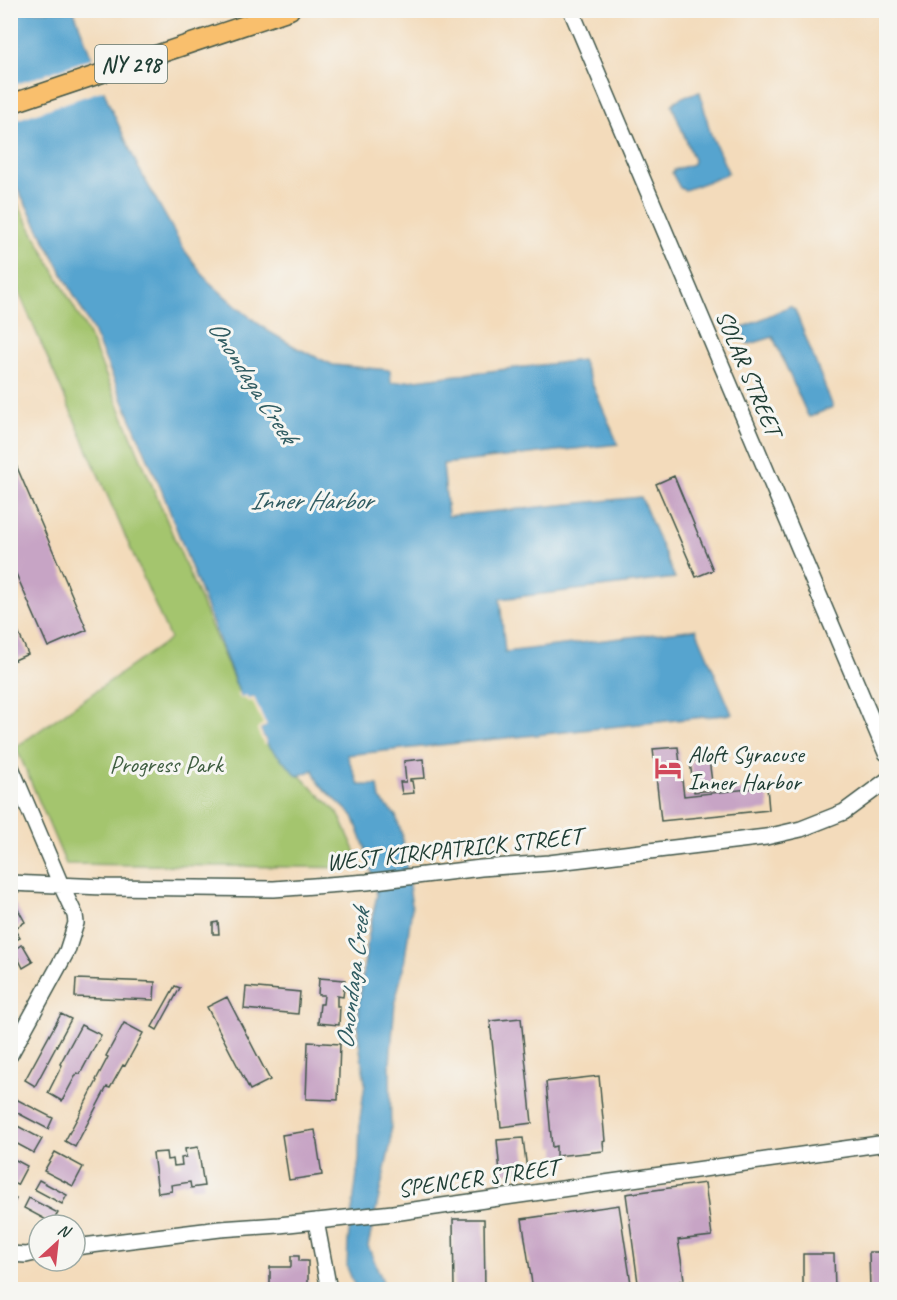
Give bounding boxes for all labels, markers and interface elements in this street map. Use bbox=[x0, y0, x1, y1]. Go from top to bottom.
road number: NY 298 bbox=[95, 45, 167, 83]
street label: SOLAR STREET bbox=[709, 306, 791, 445]
water label: Onondaga Creek bbox=[201, 313, 308, 454]
water label: Inner Harbor bbox=[250, 484, 377, 517]
place label: Aloft Syracuse Inner Harbor bbox=[688, 739, 806, 797]
park label: Progress Park bbox=[110, 749, 225, 779]
hotel icon: Aloft Syracuse Inner Harbor bbox=[653, 753, 683, 783]
street label: WEST KIRKPATRICK STREET bbox=[325, 820, 589, 877]
water label: Onondaga Creek bbox=[328, 902, 378, 1051]
street label: SPENCER STREET bbox=[396, 1151, 566, 1204]
north arrow bbox=[27, 1213, 87, 1273]
text: N bbox=[54, 1219, 75, 1243]

